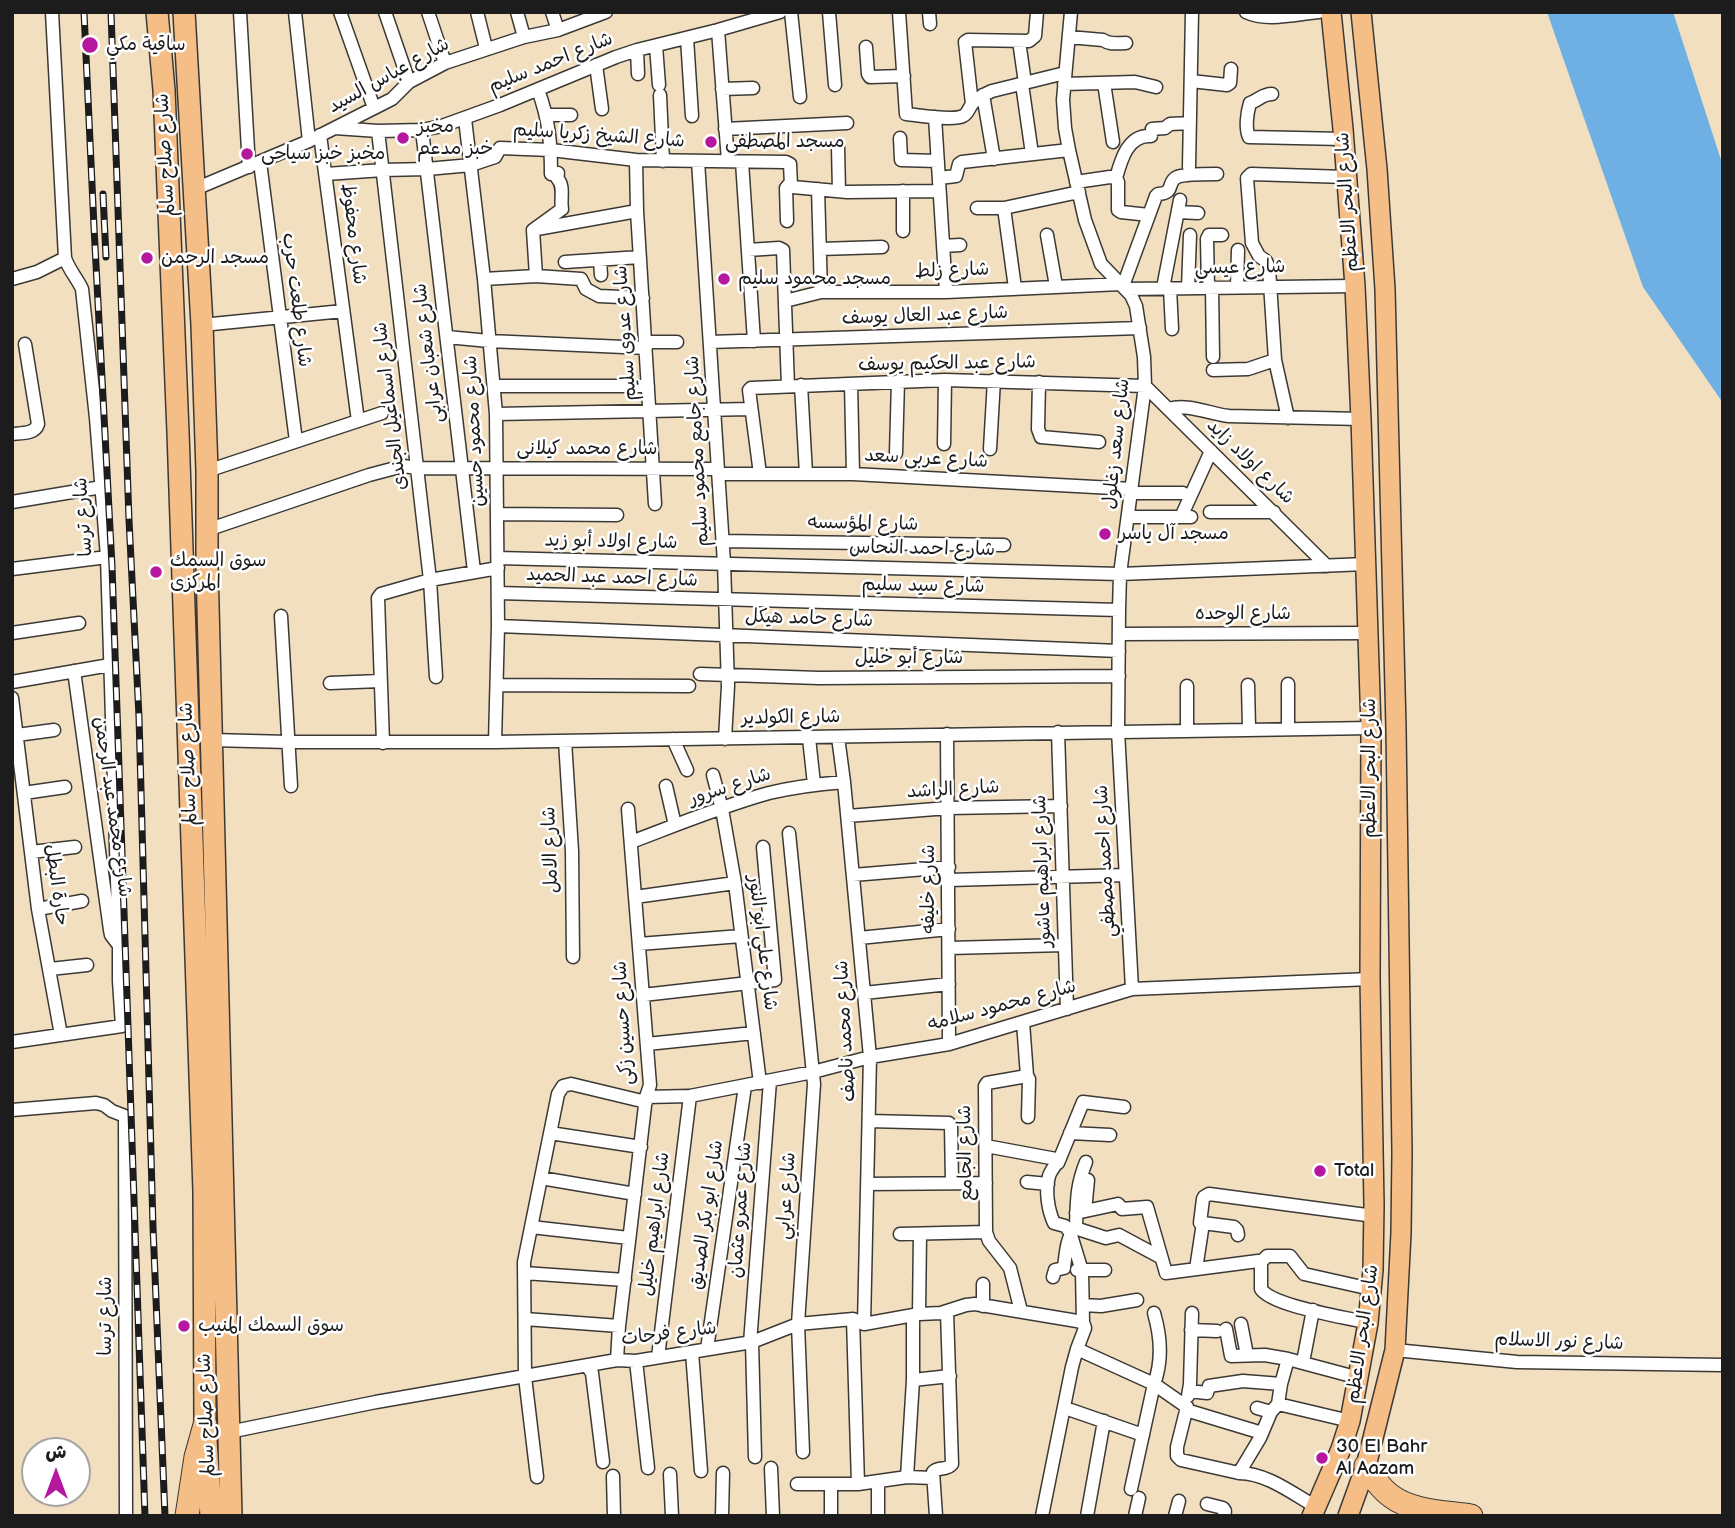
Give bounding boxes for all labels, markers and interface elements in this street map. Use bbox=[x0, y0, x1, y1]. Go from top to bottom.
street label: شارع احمد سليم bbox=[486, 28, 616, 98]
street label: شارع عباس السيد bbox=[324, 33, 454, 119]
place label: ساقية مكي bbox=[106, 34, 186, 56]
marker: ساقية مكي bbox=[80, 35, 100, 55]
street label: شارع صلاح سالم bbox=[151, 93, 181, 217]
place label: مخبز خبز مدعم bbox=[417, 116, 493, 160]
street label: شارع الشيخ زكريا سليم bbox=[512, 119, 686, 153]
marker: مخبز خبز مدعم bbox=[395, 130, 411, 146]
place label: مسجد المصطفى bbox=[725, 131, 845, 153]
street label: شارع البحر الاعظم bbox=[1332, 131, 1364, 273]
marker: مسجد المصطفى bbox=[703, 134, 719, 150]
place label: مخبز خبز سياحى bbox=[261, 143, 385, 165]
marker: مخبز خبز سياحى bbox=[239, 146, 255, 162]
street label: شارع محفوظ bbox=[335, 182, 371, 286]
street label: شارع طلعت حرب bbox=[276, 232, 316, 368]
place label: مسجد الرحمن bbox=[161, 247, 269, 269]
marker: مسجد الرحمن bbox=[139, 250, 155, 266]
street label: شارع عيسي bbox=[1194, 256, 1286, 280]
street label: شارع زلط bbox=[914, 258, 990, 284]
street label: شارع عدوى سليم bbox=[610, 265, 642, 401]
place label: مسجد محمود سليم bbox=[738, 268, 891, 290]
marker: مسجد محمود سليم bbox=[716, 271, 732, 287]
street label: شارع شعبان عرابى bbox=[409, 282, 449, 424]
street label: شارع عبد العال يوسف bbox=[841, 302, 1009, 330]
street label: شارع اسماعيل الجندى bbox=[369, 321, 413, 491]
street label: شارع عبد الحكيم يوسف bbox=[858, 351, 1036, 377]
street label: شارع محمود حسين bbox=[460, 355, 490, 507]
street label: شارع جامع محمود سليم bbox=[682, 355, 714, 547]
street label: شارع سعد زغلول bbox=[1099, 378, 1135, 510]
street label: شارع اولاد زايد bbox=[1201, 414, 1299, 510]
street label: شارع محمد كيلانى bbox=[516, 438, 658, 460]
street label: شارع عربى سعد bbox=[864, 444, 988, 474]
street label: شارع ترسا bbox=[70, 477, 98, 557]
street label: شارع المؤسسه bbox=[807, 512, 919, 536]
place label: مسجد آل ياسر bbox=[1119, 523, 1229, 545]
marker: مسجد آل ياسر bbox=[1097, 526, 1113, 542]
street label: شارع اولاد أبو زيد bbox=[544, 529, 678, 555]
street label: شارع احمد النحاس bbox=[849, 536, 995, 562]
place label: سوق السمك المركزى bbox=[170, 550, 266, 594]
marker: سوق السمك المركزى bbox=[148, 564, 164, 580]
street label: شارع احمد عبد الحميد bbox=[526, 564, 698, 592]
street label: شارع سيد سليم bbox=[861, 574, 985, 598]
street label: شارع الوحده bbox=[1195, 603, 1291, 625]
street label: شارع حامد هيكل bbox=[745, 605, 873, 633]
street label: شارع أبو خليل bbox=[855, 647, 963, 669]
street label: شارع البحر الاعظم bbox=[1359, 698, 1381, 838]
street label: شارع صلاح سالم bbox=[175, 702, 203, 826]
street label: شارع الكولدير bbox=[741, 706, 841, 730]
street label: شارع محمد عبد الرحمن bbox=[88, 715, 136, 899]
street label: شارع سرور bbox=[686, 763, 774, 811]
street label: شارع الراشد bbox=[906, 776, 1000, 804]
street label: شارع احمد مصطفي bbox=[1091, 784, 1121, 938]
street label: شارع ابراهيم عاشور bbox=[1029, 794, 1057, 948]
street label: شارع الامل bbox=[538, 806, 564, 894]
street label: حارة البطل bbox=[39, 843, 73, 927]
street label: شارع خليفه bbox=[918, 844, 940, 934]
street label: شارع علي ابو النور bbox=[742, 874, 782, 1012]
street label: شارع حسين زكى bbox=[609, 960, 639, 1086]
street label: شارع محمد ناصف bbox=[831, 960, 861, 1102]
street label: شارع محمود سلامه bbox=[925, 975, 1079, 1037]
street label: شارع الجامع bbox=[954, 1105, 978, 1201]
street label: شارع ابو بكر الصديق bbox=[685, 1139, 729, 1291]
street label: شارع عمرو عثمان bbox=[725, 1141, 757, 1279]
street label: شارع ابراهيم خليل bbox=[635, 1151, 675, 1297]
street label: شارع عرابي bbox=[773, 1151, 801, 1241]
place label: Total bbox=[1334, 1160, 1374, 1182]
marker: Total bbox=[1312, 1163, 1328, 1179]
street label: شارع البحر الاعظم bbox=[1342, 1263, 1384, 1405]
street label: شارع ترسا bbox=[95, 1276, 117, 1356]
place label: سوق السمك المنيب bbox=[198, 1315, 344, 1337]
street label: شارع فرحات bbox=[620, 1317, 718, 1351]
marker: سوق السمك المنيب bbox=[176, 1318, 192, 1334]
street label: شارع نور الاسلام bbox=[1494, 1328, 1624, 1356]
street label: شارع صلاح سالم bbox=[193, 1353, 221, 1477]
place label: 30 El Bahr Al Aazam bbox=[1336, 1436, 1427, 1480]
north arrow bbox=[21, 1437, 91, 1507]
text: ش bbox=[46, 1441, 66, 1464]
marker: 30 El Bahr Al Aazam bbox=[1314, 1450, 1330, 1466]

